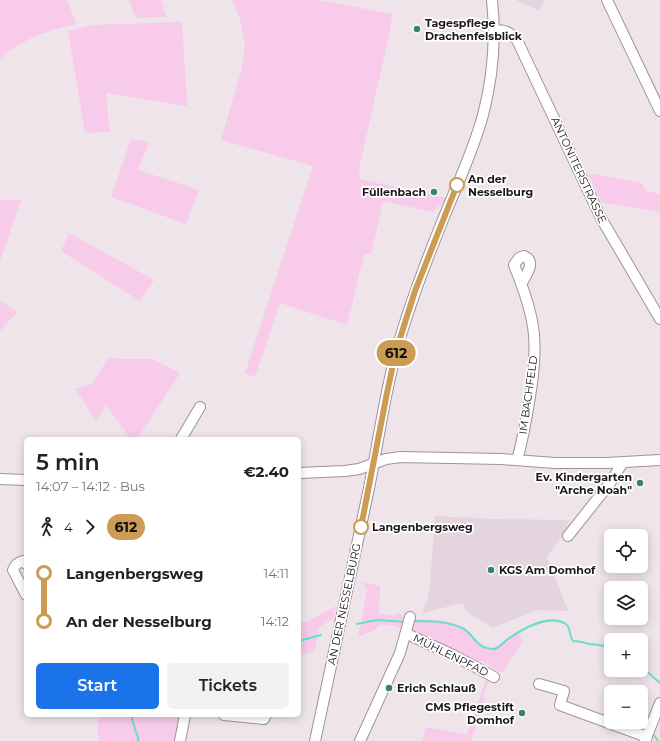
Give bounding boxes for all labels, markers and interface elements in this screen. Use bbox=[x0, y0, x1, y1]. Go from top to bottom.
place label: Tagespflege Drachenfelsblick bbox=[425, 16, 523, 43]
marker: Tagespflege Drachenfelsblick bbox=[412, 24, 422, 34]
street label: ANTONITERSTRASSE bbox=[548, 115, 610, 225]
place label: An der Nesselburg bbox=[467, 172, 533, 199]
marker: An der Nesselburg bbox=[449, 177, 465, 193]
place label: Füllenbach bbox=[362, 185, 426, 199]
marker: Füllenbach bbox=[429, 187, 439, 197]
line badge: 612 bbox=[373, 340, 419, 366]
text: 612 bbox=[385, 344, 407, 362]
street label: IM BACHFELD bbox=[516, 355, 540, 435]
text: 5 min bbox=[36, 449, 100, 476]
text: €2.40 bbox=[243, 462, 289, 481]
place label: Ev. Kindergarten "Arche Noah" bbox=[536, 470, 632, 497]
text: 14:07 – 14:12 · Bus bbox=[36, 478, 145, 494]
marker: Ev. Kindergarten "Arche Noah" bbox=[635, 478, 645, 488]
icon: walk bbox=[36, 516, 58, 538]
icon: forward bbox=[79, 516, 101, 538]
text: 612 bbox=[115, 518, 137, 536]
text: 4 bbox=[64, 519, 73, 535]
marker: Langenbergsweg bbox=[353, 519, 369, 535]
place label: Langenbergsweg bbox=[372, 520, 473, 534]
map controls bbox=[604, 529, 648, 729]
button: locate bbox=[604, 529, 648, 573]
street label: AN DER NESSELBURG bbox=[324, 542, 364, 666]
place label: KGS Am Domhof bbox=[499, 563, 596, 577]
text: Langenbergsweg bbox=[66, 564, 203, 583]
text: 14:11 bbox=[263, 565, 289, 581]
marker: KGS Am Domhof bbox=[486, 565, 496, 575]
button: layers bbox=[604, 581, 648, 625]
text: An der Nesselburg bbox=[66, 612, 212, 631]
text: 14:12 bbox=[261, 613, 289, 629]
street label: MÜHLENPFAD bbox=[411, 631, 491, 679]
button: + bbox=[604, 633, 648, 677]
button: Start bbox=[36, 663, 159, 709]
button: Tickets bbox=[167, 663, 289, 709]
place label: Erich Schlauß bbox=[397, 681, 476, 695]
marker: Erich Schlauß bbox=[384, 683, 394, 693]
button: − bbox=[604, 685, 648, 729]
place label: CMS Pflegestift Domhof bbox=[425, 700, 515, 727]
marker: CMS Pflegestift Domhof bbox=[517, 708, 527, 718]

